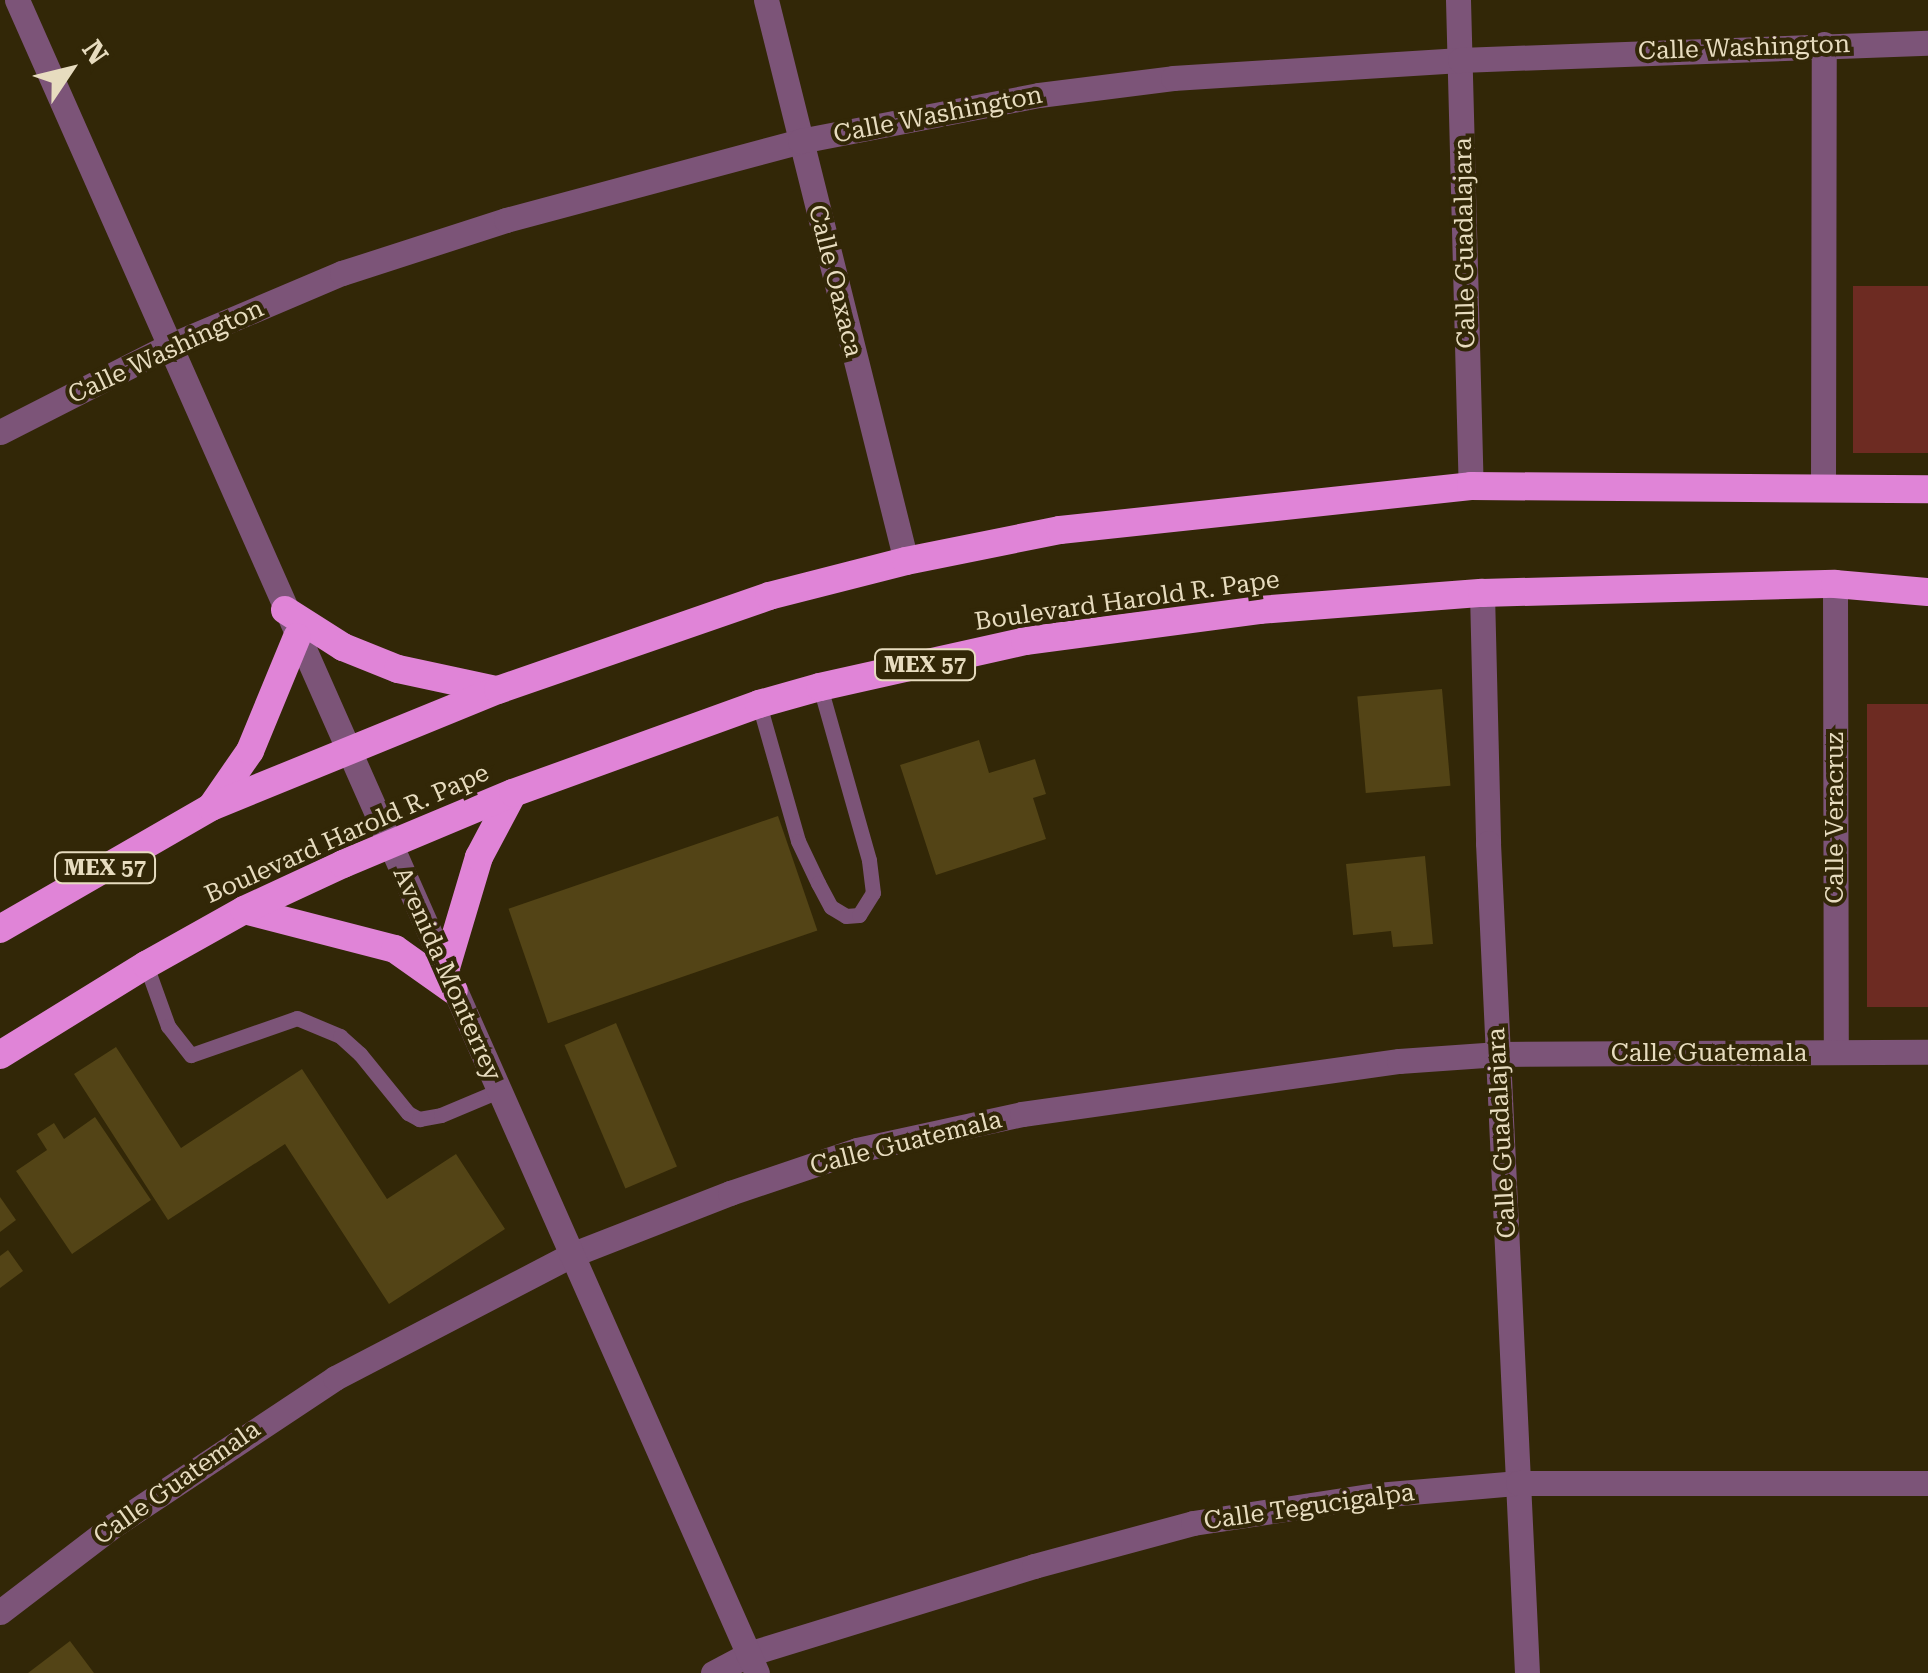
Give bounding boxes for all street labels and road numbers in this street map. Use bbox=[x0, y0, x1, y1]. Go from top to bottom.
street label: Calle Washington bbox=[1637, 29, 1851, 67]
street label: Calle Washington bbox=[831, 80, 1045, 150]
street label: Calle Guadalajara bbox=[1448, 137, 1482, 349]
street label: Calle Oaxaca bbox=[802, 202, 868, 360]
street label: Calle Washington bbox=[64, 294, 268, 410]
street label: Boulevard Harold R. Pape bbox=[973, 565, 1281, 637]
road number: MEX 57 bbox=[872, 648, 978, 682]
street label: Calle Veracruz bbox=[1820, 732, 1850, 904]
street label: Boulevard Harold R. Pape bbox=[200, 758, 494, 910]
road number: MEX 57 bbox=[52, 851, 158, 885]
street label: Avenida Monterrey bbox=[386, 862, 508, 1086]
street label: Calle Guadalajara bbox=[1481, 1027, 1523, 1239]
street label: Calle Guatemala bbox=[1611, 1038, 1807, 1068]
street label: Calle Guatemala bbox=[807, 1105, 1005, 1181]
street label: Calle Guatemala bbox=[88, 1414, 266, 1552]
street label: Calle Tegucigalpa bbox=[1202, 1477, 1416, 1537]

